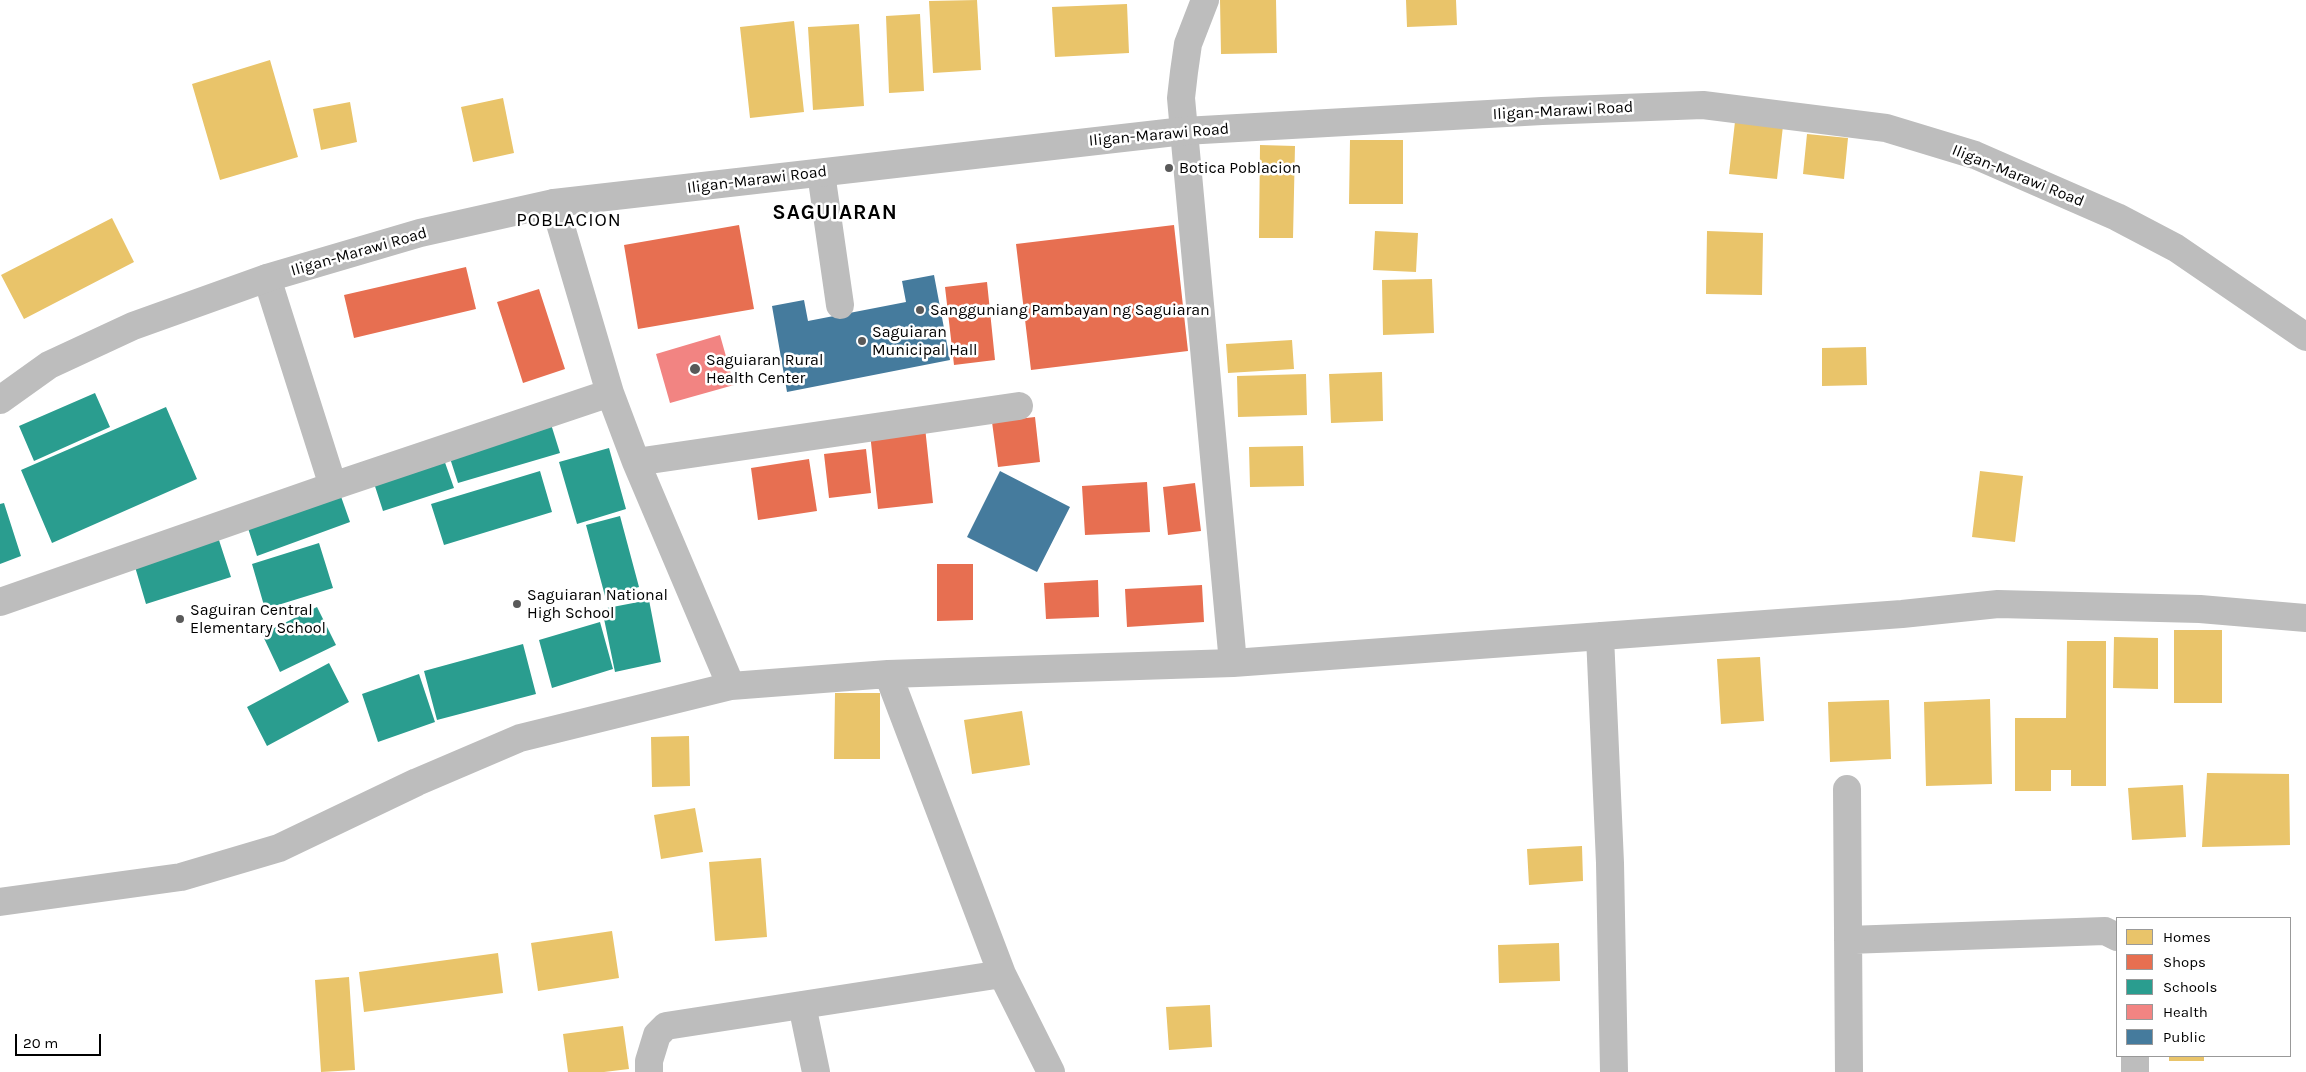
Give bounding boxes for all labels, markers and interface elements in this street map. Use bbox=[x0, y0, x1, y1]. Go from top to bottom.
street label: Iligan-Marawi Road bbox=[1492, 98, 1634, 124]
street label: Iligan-Marawi Road bbox=[1088, 119, 1230, 151]
street label: Iligan-Marawi Road bbox=[1949, 141, 2087, 211]
place label: Botica Poblacion bbox=[1179, 158, 1301, 178]
street label: Iligan-Marawi Road bbox=[686, 162, 828, 198]
marker: Botica Poblacion bbox=[1163, 162, 1175, 174]
district label: SAGUIARAN bbox=[771, 200, 899, 226]
district label: POBLACION bbox=[515, 210, 623, 232]
street label: Iligan-Marawi Road bbox=[289, 223, 429, 281]
place label: Sangguniang Pambayan ng Saguiaran bbox=[930, 300, 1210, 320]
marker: Sangguniang Pambayan ng Saguiaran bbox=[914, 304, 926, 316]
place label: Saguiaran Municipal Hall bbox=[872, 322, 978, 360]
marker: Saguiaran Municipal Hall bbox=[856, 335, 868, 347]
place label: Saguiaran Rural Health Center bbox=[706, 350, 823, 388]
marker: Saguiaran Rural Health Center bbox=[688, 362, 702, 376]
place label: Saguiaran National High School bbox=[527, 585, 668, 623]
marker: Saguiaran National High School bbox=[511, 598, 523, 610]
place label: Saguiran Central Elementary School bbox=[190, 600, 326, 638]
marker: Saguiran Central Elementary School bbox=[174, 613, 186, 625]
legend bbox=[2116, 917, 2291, 1057]
text: Homes bbox=[2163, 928, 2211, 946]
text: Shops bbox=[2163, 953, 2206, 971]
text: Schools bbox=[2163, 978, 2217, 996]
text: Health bbox=[2163, 1003, 2208, 1021]
scale bar bbox=[18, 1024, 104, 1056]
text: Public bbox=[2163, 1028, 2206, 1046]
text: 20 m bbox=[23, 1034, 58, 1052]

